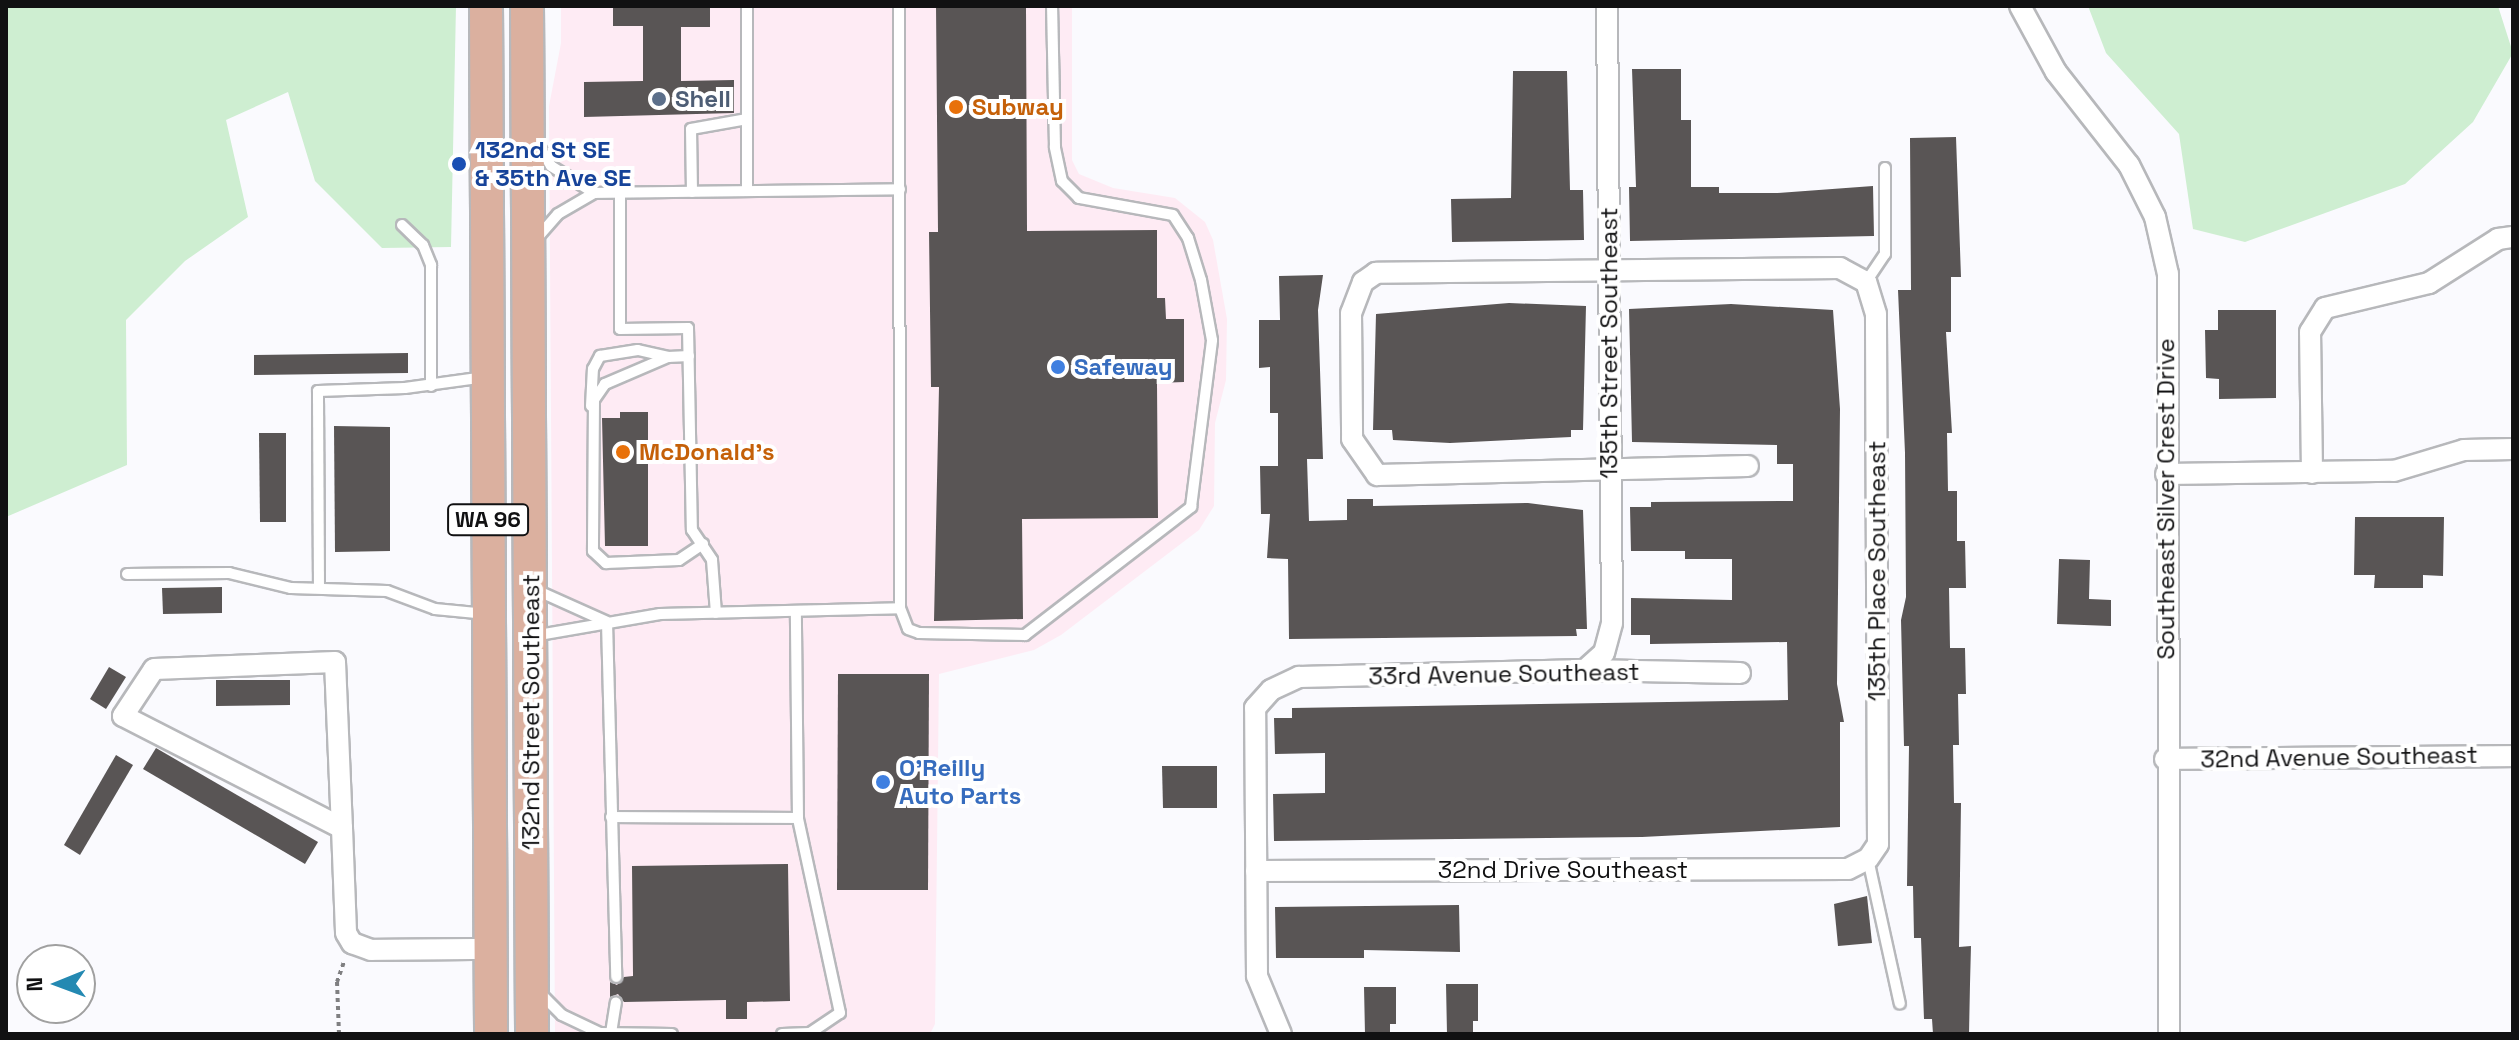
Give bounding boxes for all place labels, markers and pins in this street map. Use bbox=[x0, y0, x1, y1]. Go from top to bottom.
place label: Shell bbox=[675, 85, 731, 113]
marker: Shell bbox=[650, 90, 668, 108]
place label: Subway bbox=[972, 93, 1064, 121]
marker: Subway bbox=[947, 98, 965, 116]
place label: 132nd St SE & 35th Ave SE bbox=[475, 136, 632, 192]
marker: 132nd St SE & 35th Ave SE bbox=[450, 155, 468, 173]
place label: Safeway bbox=[1074, 353, 1173, 381]
marker: Safeway bbox=[1049, 358, 1067, 376]
place label: McDonald's bbox=[639, 438, 775, 466]
marker: McDonald's bbox=[614, 443, 632, 461]
place label: O'Reilly Auto Parts bbox=[899, 754, 1021, 810]
marker: O'Reilly Auto Parts bbox=[874, 773, 892, 791]

